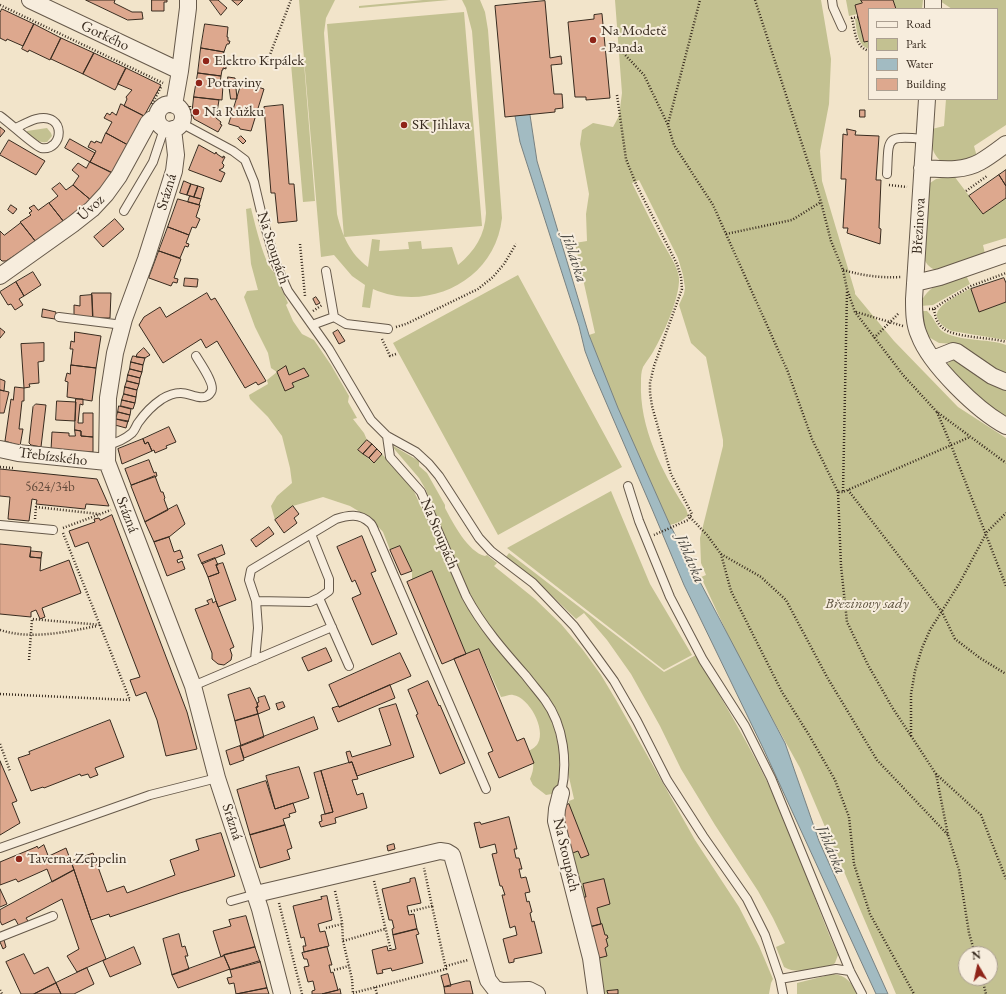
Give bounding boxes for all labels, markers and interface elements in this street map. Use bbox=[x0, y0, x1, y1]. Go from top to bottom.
legend bbox=[868, 8, 998, 100]
text: Road bbox=[906, 16, 931, 32]
street label: Gorkého bbox=[78, 17, 132, 55]
place label: Na Modetě - Panda bbox=[601, 22, 667, 57]
marker: Na Modetě - Panda bbox=[588, 35, 598, 45]
text: Park bbox=[906, 36, 926, 52]
place label: Elektro Krpálek bbox=[214, 52, 304, 70]
marker: Elektro Krpálek bbox=[201, 56, 211, 66]
text: Water bbox=[906, 56, 933, 72]
place label: Potraviny bbox=[207, 74, 261, 92]
text: Building bbox=[906, 76, 946, 92]
marker: Potraviny bbox=[194, 78, 204, 88]
place label: Na Růžku bbox=[204, 103, 264, 121]
marker: Na Růžku bbox=[191, 107, 201, 117]
place label: SK Jihlava bbox=[412, 116, 470, 134]
marker: SK Jihlava bbox=[399, 120, 409, 130]
street label: Srázná bbox=[153, 172, 181, 212]
street label: Úvoz bbox=[74, 191, 108, 225]
street label: Březinova bbox=[909, 197, 929, 255]
street label: Na Stoupách bbox=[253, 209, 293, 287]
water label: Jihlávka bbox=[557, 231, 591, 285]
street label: Třebízského bbox=[17, 444, 89, 470]
house number: 5624/34b bbox=[25, 479, 75, 495]
street label: Srázná bbox=[112, 494, 142, 536]
street label: Na Stoupách bbox=[416, 496, 462, 572]
water label: Jihlávka bbox=[671, 532, 709, 586]
park label: Březinovy sady bbox=[825, 595, 909, 613]
street label: Srázná bbox=[218, 802, 246, 842]
street label: Na Stoupách bbox=[549, 816, 583, 894]
water label: Jihlávka bbox=[812, 823, 850, 877]
place label: Taverna Zeppelin bbox=[27, 850, 127, 868]
marker: Taverna Zeppelin bbox=[14, 854, 24, 864]
north arrow bbox=[958, 946, 998, 986]
text: N bbox=[971, 948, 982, 963]

